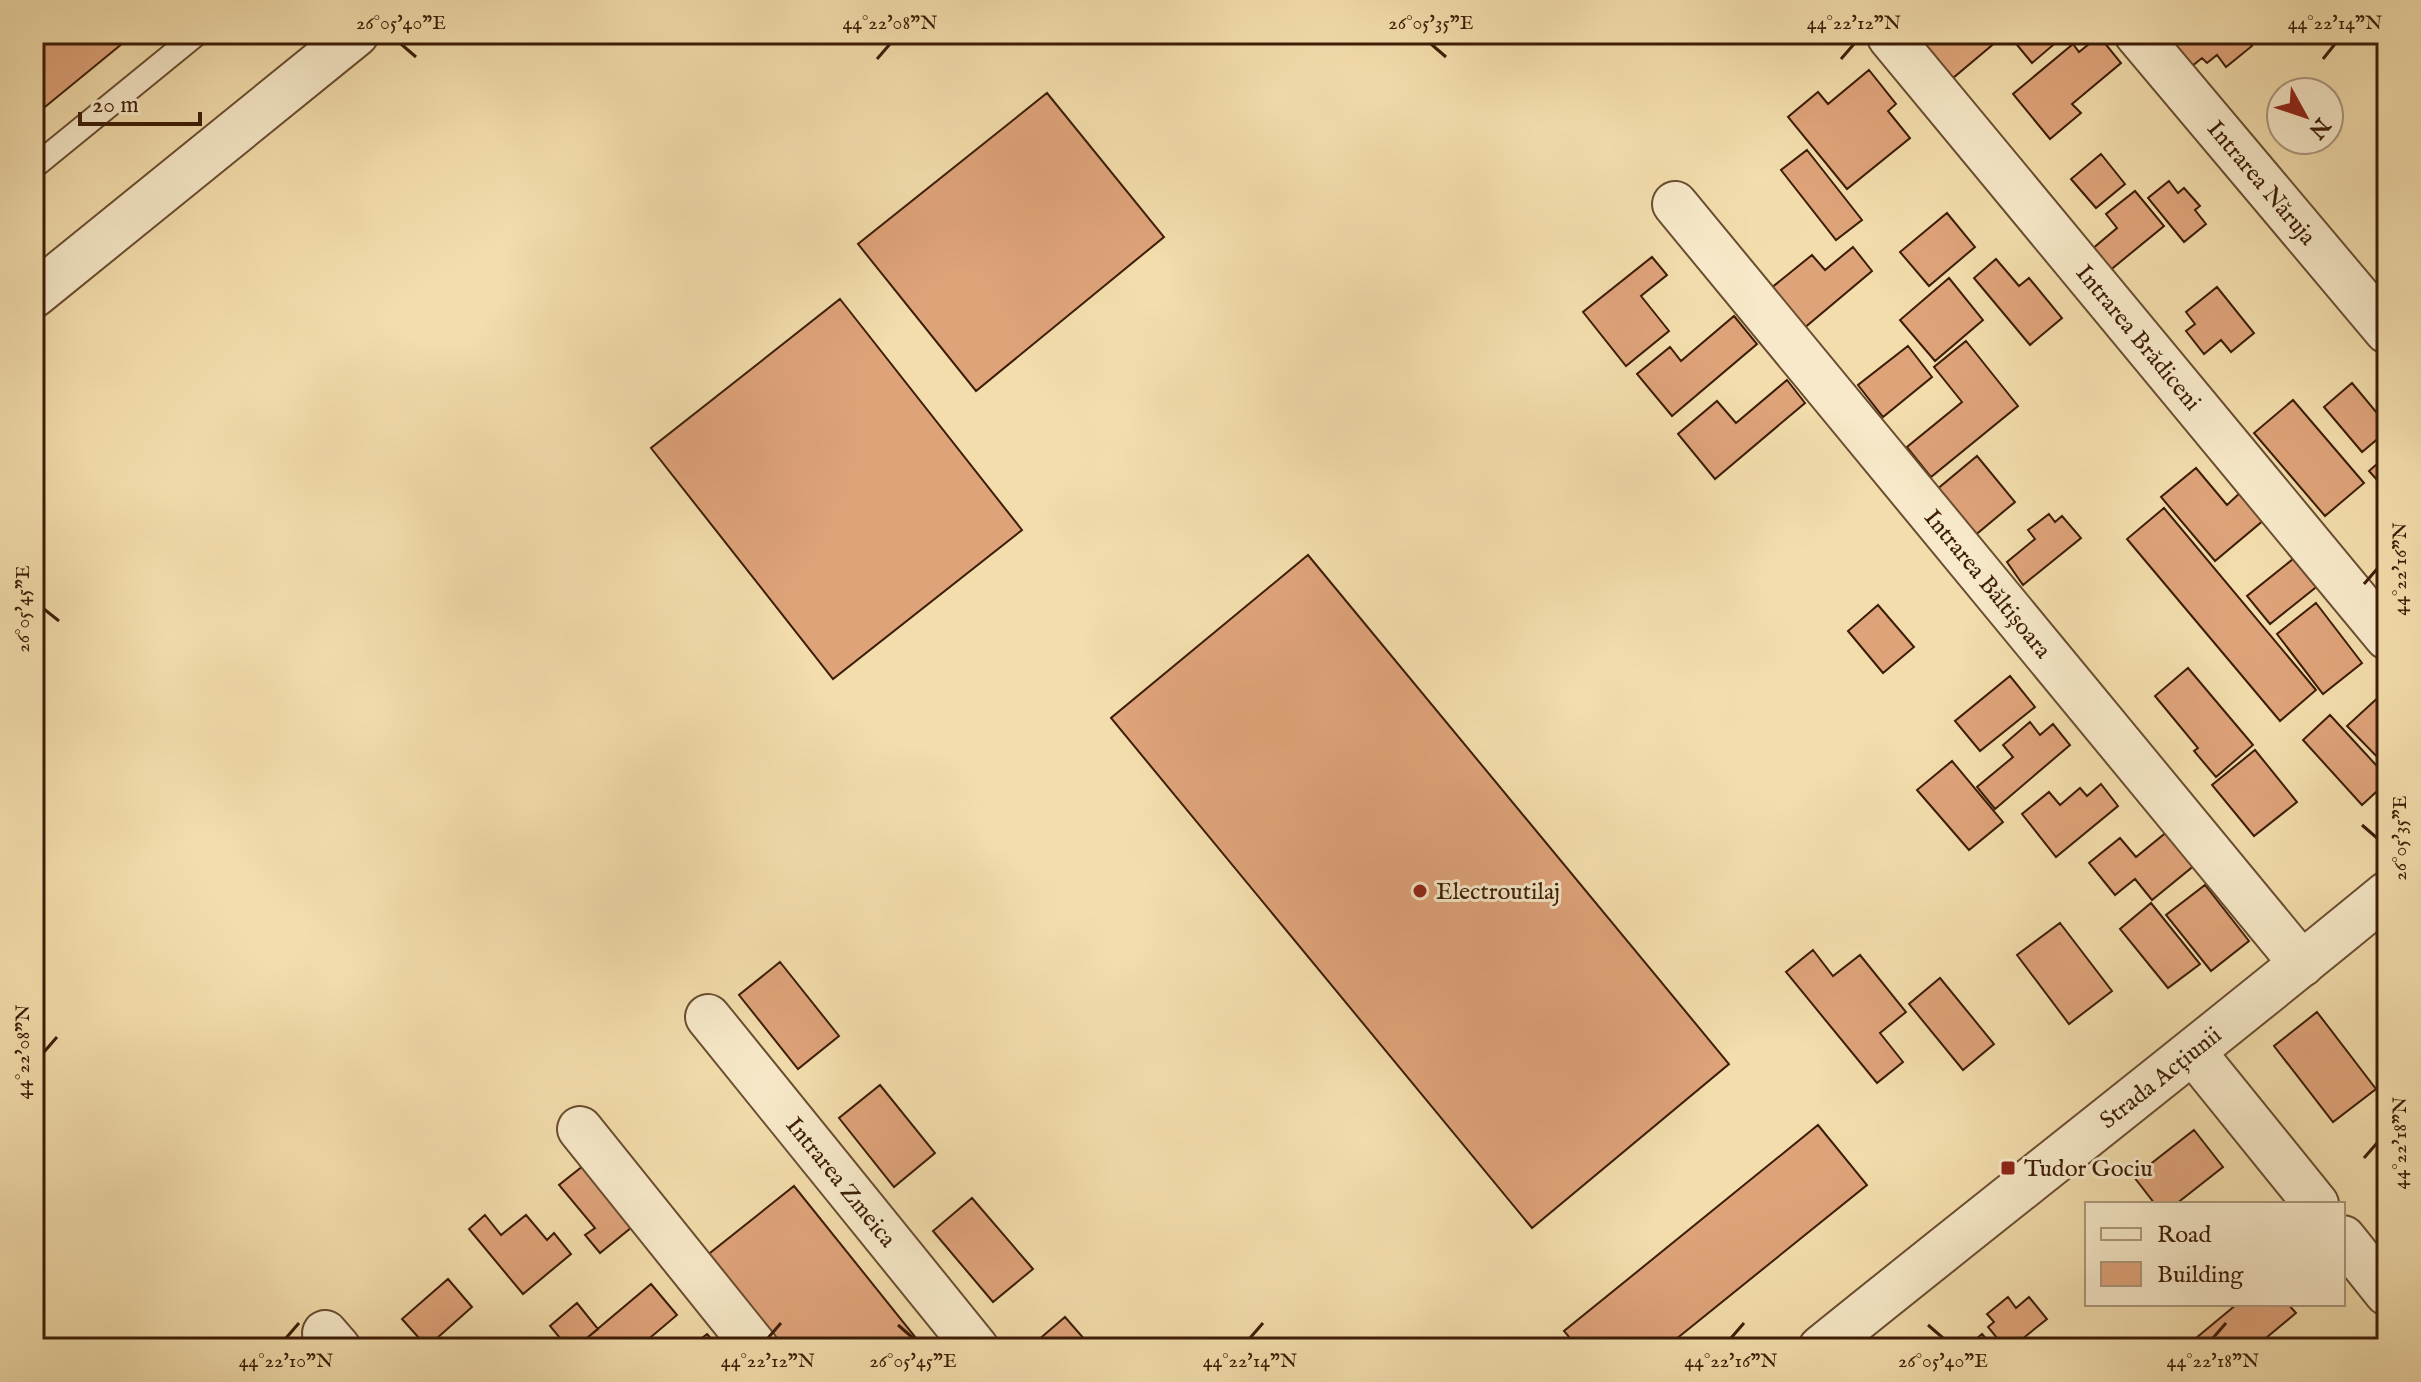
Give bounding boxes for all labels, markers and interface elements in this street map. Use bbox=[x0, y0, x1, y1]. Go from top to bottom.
text: 26°05'40"E bbox=[356, 11, 446, 36]
text: 44°22'08"N bbox=[842, 11, 938, 36]
text: 26°05'35"E bbox=[1388, 11, 1474, 36]
text: 44°22'12"N bbox=[1807, 11, 1901, 36]
text: 44°22'14"N bbox=[2288, 11, 2382, 36]
scale bar bbox=[80, 76, 200, 126]
north arrow bbox=[2265, 76, 2345, 156]
text: 20 m bbox=[92, 90, 139, 121]
street label: Intrarea Năruja bbox=[2202, 115, 2322, 251]
street label: Intrarea Brădiceni bbox=[2068, 259, 2207, 418]
street label: Intrarea Băltișoara bbox=[1916, 503, 2058, 666]
text: 44°22'16"N bbox=[2388, 522, 2413, 616]
text: 26°05'45"E bbox=[11, 565, 36, 653]
text: 26°05'35"E bbox=[2388, 795, 2413, 881]
place label: Electroutilaj bbox=[1436, 877, 1560, 908]
marker: Electroutilaj bbox=[1411, 882, 1429, 900]
text: 44°22'08"N bbox=[11, 1004, 36, 1100]
street label: Strada Acțiunii bbox=[2094, 1020, 2228, 1136]
text: 44°22'18"N bbox=[2388, 1097, 2413, 1189]
street label: Intrarea Zmeica bbox=[778, 1111, 903, 1255]
place label: Tudor Gociu bbox=[2024, 1154, 2153, 1185]
marker: Tudor Gociu bbox=[1999, 1159, 2017, 1177]
legend bbox=[2085, 1202, 2345, 1306]
text: Road bbox=[2157, 1220, 2211, 1251]
text: Building bbox=[2157, 1260, 2244, 1291]
text: 44°22'10"N bbox=[239, 1349, 333, 1374]
text: 44°22'12"N bbox=[721, 1349, 815, 1374]
text: 26°05'45"E bbox=[869, 1349, 957, 1374]
text: 44°22'14"N bbox=[1203, 1349, 1297, 1374]
text: 44°22'16"N bbox=[1684, 1349, 1778, 1374]
text: 26°05'40"E bbox=[1898, 1349, 1988, 1374]
text: 44°22'18"N bbox=[2167, 1349, 2259, 1374]

